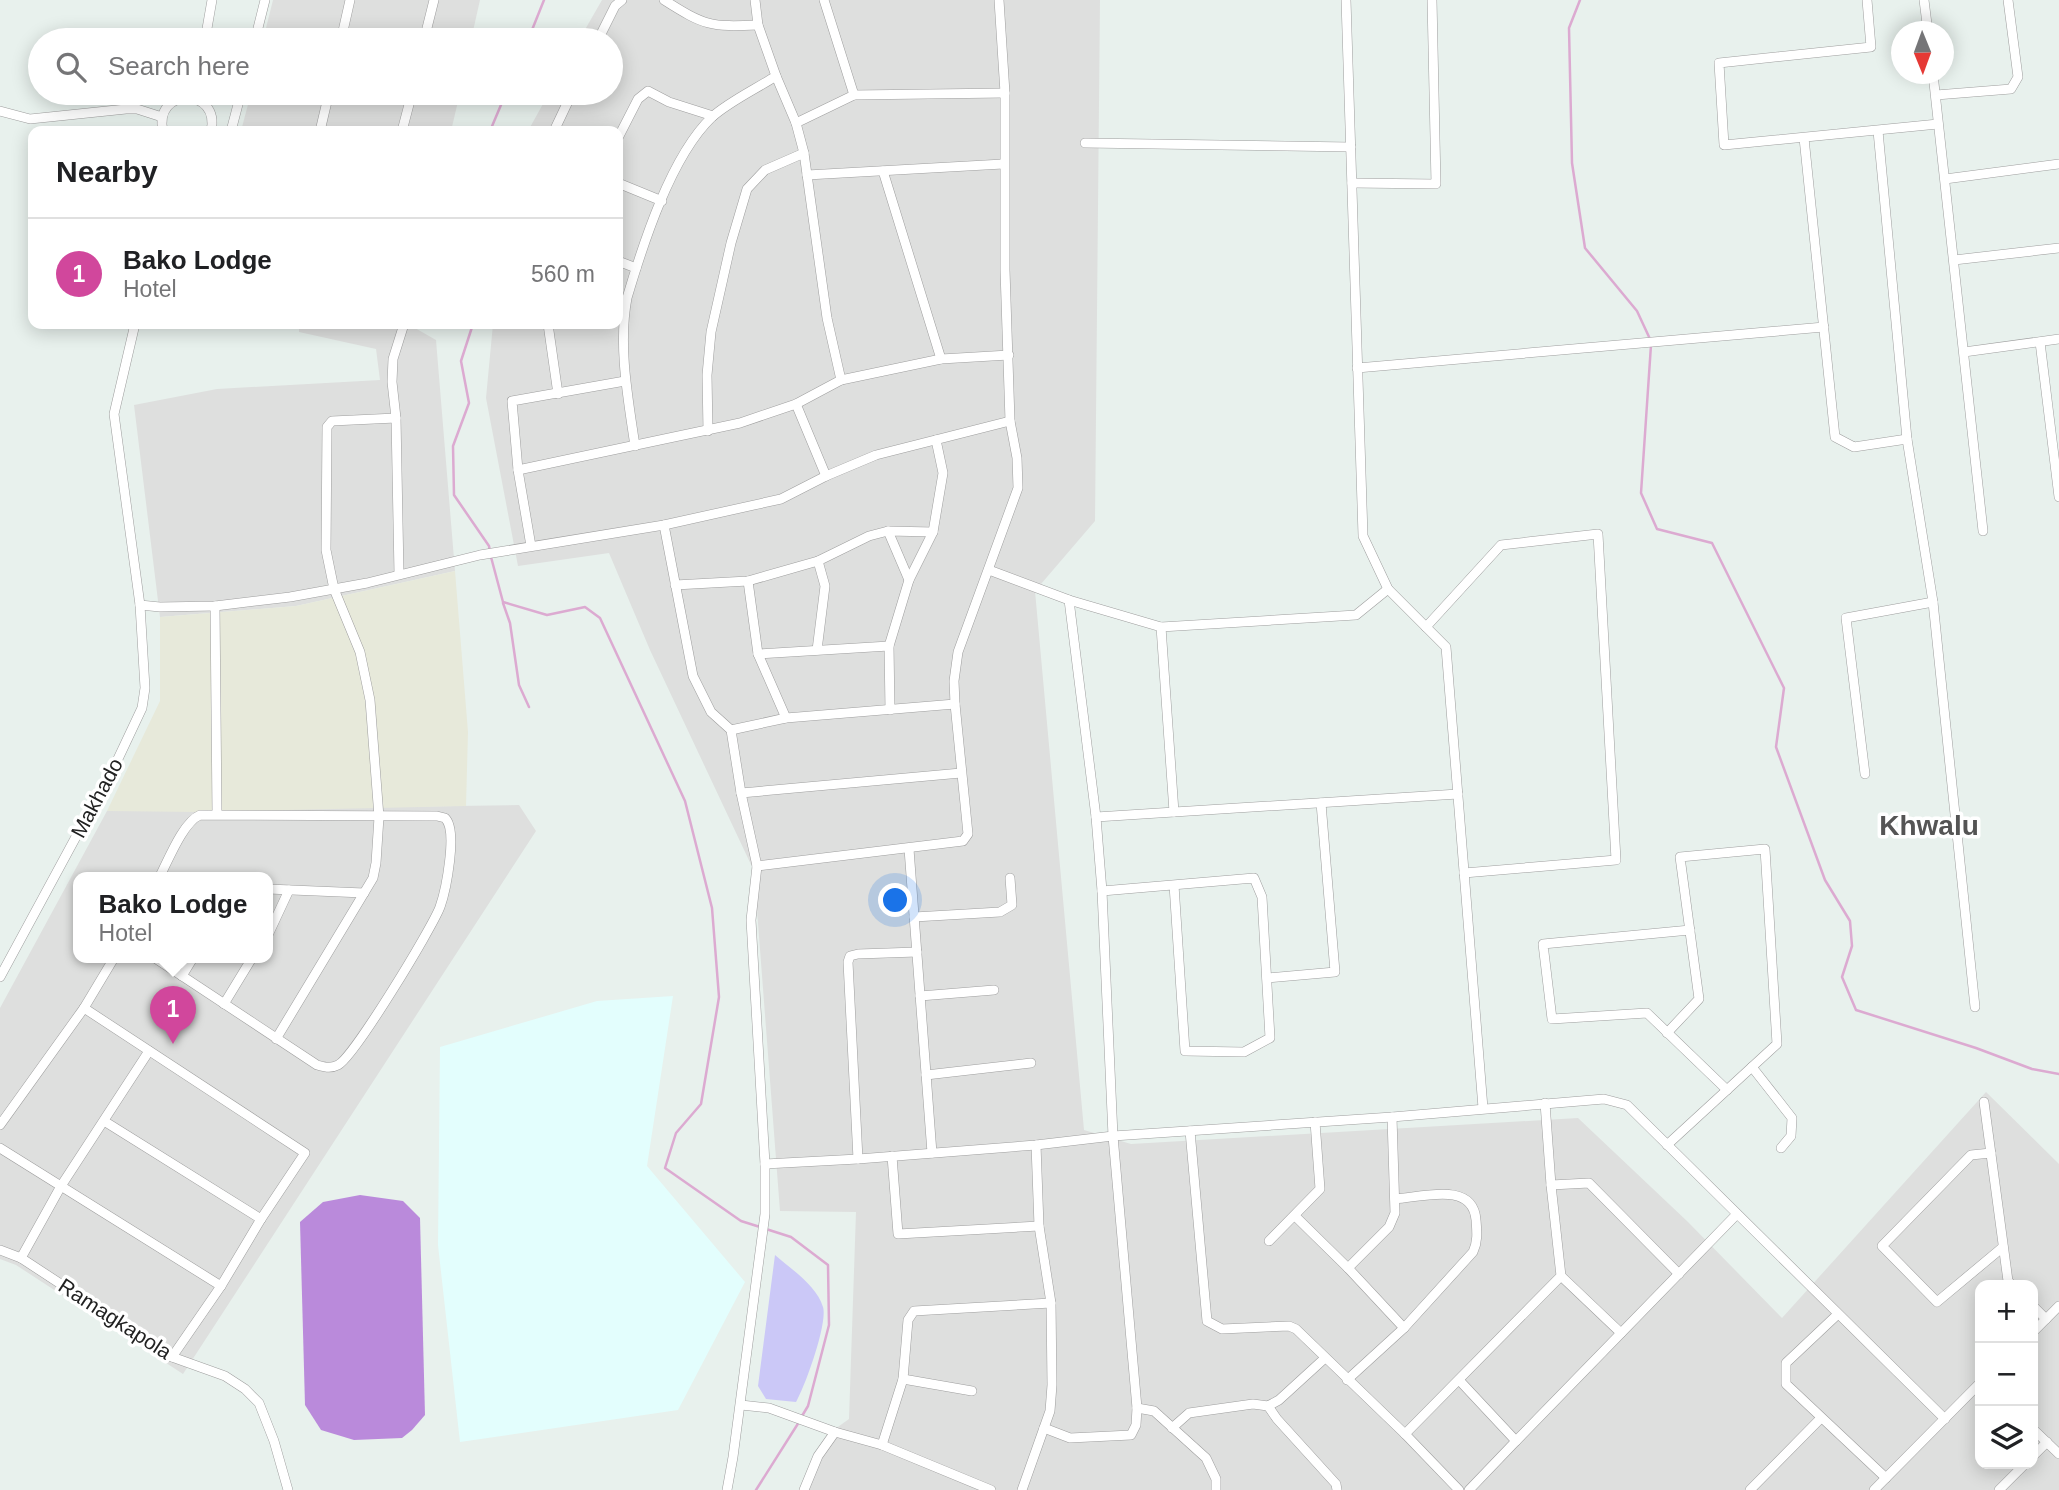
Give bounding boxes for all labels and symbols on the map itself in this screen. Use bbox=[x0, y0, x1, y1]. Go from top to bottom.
north arrow bbox=[1891, 21, 1954, 84]
street label: Makhado bbox=[66, 754, 127, 841]
district label: Khwalu bbox=[1879, 810, 1979, 841]
your location bbox=[878, 883, 912, 917]
pin: 1 bbox=[150, 986, 196, 1044]
street label: Ramagkapola bbox=[55, 1274, 176, 1364]

